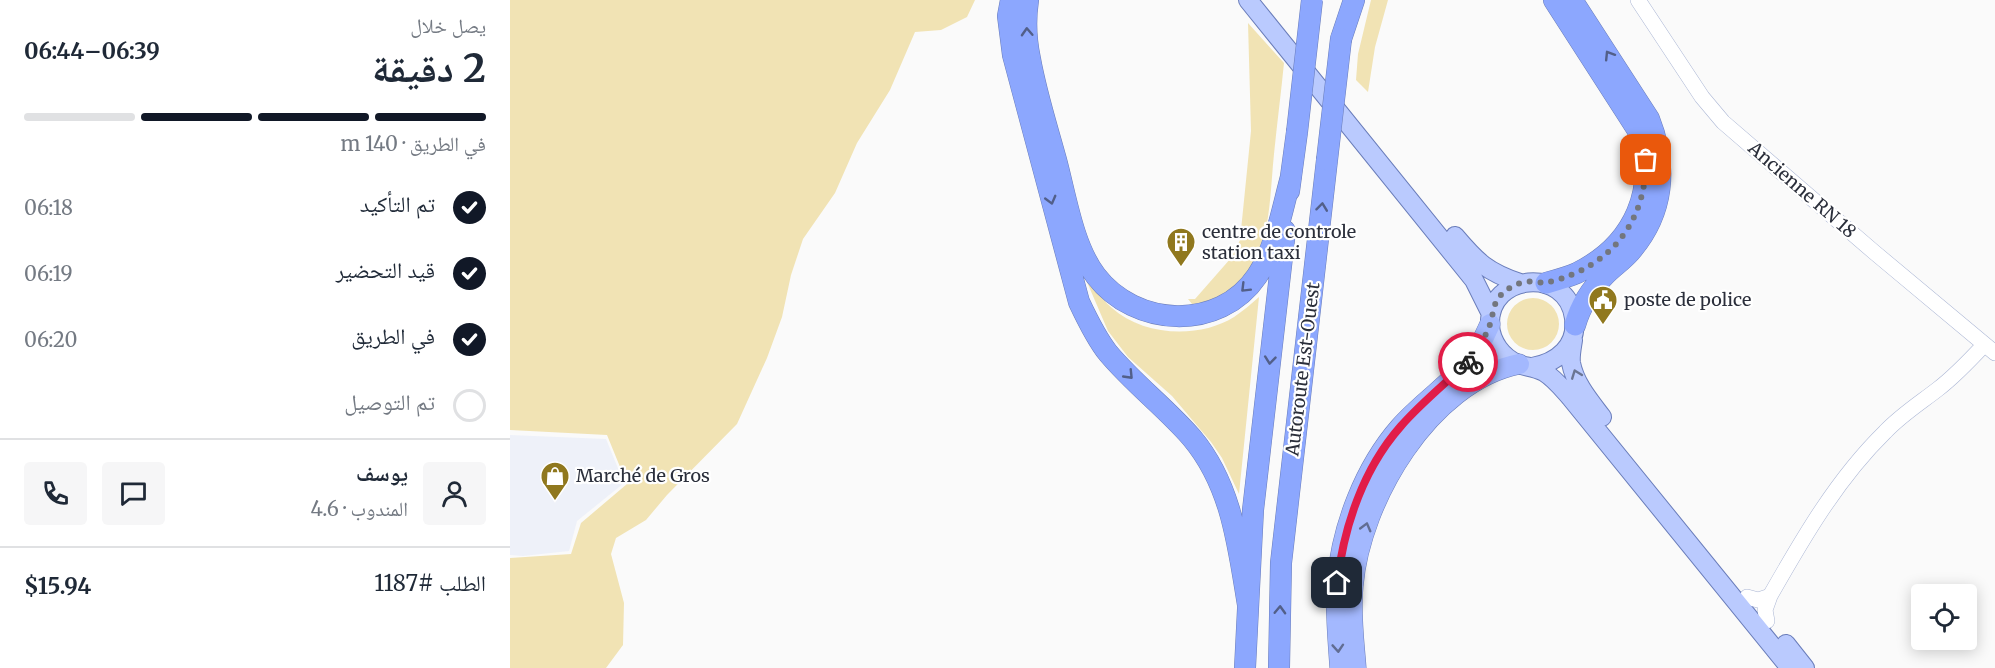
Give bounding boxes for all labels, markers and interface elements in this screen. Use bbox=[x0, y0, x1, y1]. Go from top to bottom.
text: يصل خلال bbox=[410, 13, 486, 38]
one-way arrow bbox=[1020, 27, 1033, 36]
text: 06:39–06:44 bbox=[24, 37, 160, 65]
text: 2 دقيقة bbox=[372, 44, 486, 93]
one-way arrow bbox=[1604, 51, 1616, 61]
text: في الطريق · 140 m bbox=[340, 131, 486, 156]
pin bbox=[1620, 134, 1671, 185]
street label: Ancienne RN 18 bbox=[1743, 136, 1861, 243]
icon: bag bbox=[1629, 143, 1662, 176]
text: تم التأكيد bbox=[360, 190, 435, 218]
icon: check bbox=[453, 191, 486, 224]
one-way arrow bbox=[1044, 194, 1056, 205]
text: 06:18 bbox=[24, 195, 73, 220]
one-way arrow bbox=[1315, 202, 1328, 211]
place label: centre de controle station taxi bbox=[1202, 220, 1356, 264]
building icon: centre de controle station taxi bbox=[1165, 226, 1197, 268]
text: قيد التحضير bbox=[336, 256, 435, 284]
icon: check bbox=[453, 257, 486, 290]
text: 06:19 bbox=[24, 261, 73, 286]
one-way arrow bbox=[1242, 280, 1253, 291]
street label: Autoroute Est-Ouest bbox=[1280, 281, 1325, 458]
public building icon: poste de police bbox=[1587, 284, 1619, 326]
place label: poste de police bbox=[1624, 288, 1751, 311]
text: في الطريق bbox=[351, 322, 435, 350]
icon: check bbox=[453, 323, 486, 356]
text: 06:20 bbox=[24, 327, 77, 352]
courier bbox=[1438, 332, 1498, 392]
icon: bike bbox=[1452, 346, 1485, 379]
one-way arrow bbox=[1264, 356, 1277, 365]
one-way arrow bbox=[1122, 369, 1133, 379]
one-way arrow bbox=[1570, 370, 1583, 380]
text: تم التوصيل bbox=[344, 388, 435, 416]
text: يوسف bbox=[356, 459, 408, 487]
shop icon: Marché de Gros bbox=[539, 460, 571, 502]
button: phone bbox=[24, 462, 87, 525]
button: chat bbox=[102, 462, 165, 525]
button: person bbox=[423, 462, 486, 525]
place label: Marché de Gros bbox=[576, 464, 710, 487]
text: المندوب · 4.6 bbox=[310, 496, 408, 521]
one-way arrow bbox=[1358, 522, 1371, 532]
pin bbox=[1311, 557, 1362, 608]
icon: home bbox=[1320, 566, 1353, 599]
text: الطلب #1187 bbox=[374, 569, 486, 597]
text: $15.94 bbox=[24, 572, 91, 600]
map controls bbox=[1911, 584, 1977, 650]
button: locate bbox=[1911, 584, 1977, 650]
one-way arrow bbox=[1273, 605, 1286, 614]
one-way arrow bbox=[1331, 643, 1344, 652]

